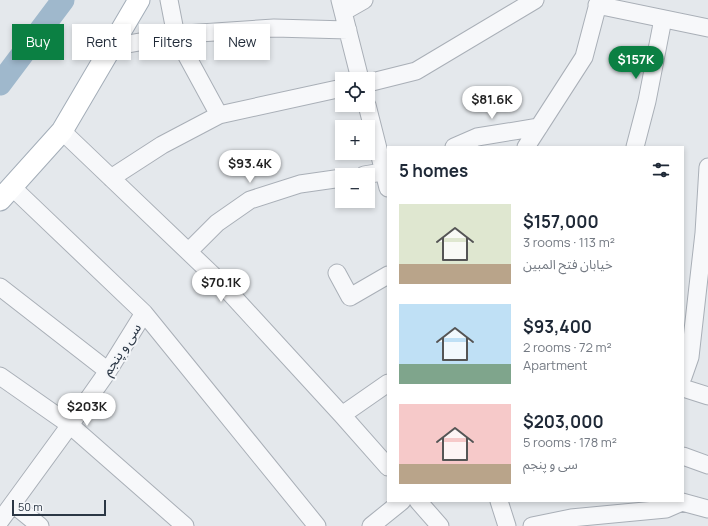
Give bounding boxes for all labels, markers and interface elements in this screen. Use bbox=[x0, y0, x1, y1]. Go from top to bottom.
chip: Buy bbox=[12, 24, 64, 60]
chip: Rent bbox=[72, 24, 131, 60]
chip: Filters bbox=[139, 24, 206, 60]
chip: New bbox=[214, 24, 270, 60]
pin: $157K bbox=[608, 46, 664, 80]
text: $157K bbox=[618, 50, 654, 68]
map controls bbox=[335, 72, 375, 208]
button: locate bbox=[335, 72, 375, 112]
pin: $81.6K bbox=[459, 86, 525, 120]
text: $81.6K bbox=[471, 90, 513, 108]
button: + bbox=[335, 120, 375, 160]
pin: $93.4K bbox=[217, 150, 283, 184]
text: $93.4K bbox=[228, 154, 272, 172]
text: 5 homes bbox=[399, 159, 468, 182]
icon: filters bbox=[650, 159, 672, 181]
button: − bbox=[335, 168, 375, 208]
text: $157,000 bbox=[523, 210, 599, 233]
icon: home bbox=[431, 220, 479, 268]
text: 3 rooms · 113 m² bbox=[523, 233, 615, 251]
text: خیابان فتح المبین bbox=[523, 255, 613, 273]
pin: $70.1K bbox=[188, 269, 254, 303]
text: $70.1K bbox=[201, 273, 241, 291]
text: $93,400 bbox=[523, 315, 592, 338]
street label: سی و پنجم bbox=[97, 319, 147, 380]
icon: home bbox=[431, 320, 479, 368]
text: 2 rooms · 72 m² bbox=[523, 338, 612, 356]
text: Apartment bbox=[523, 356, 587, 374]
pin: $203K bbox=[59, 393, 115, 427]
text: $203K bbox=[67, 397, 107, 415]
text: $203,000 bbox=[523, 410, 604, 433]
icon: home bbox=[431, 420, 479, 468]
text: 5 rooms · 178 m² bbox=[523, 433, 617, 451]
text: سی و پنجم bbox=[523, 455, 578, 473]
scale bar bbox=[12, 498, 106, 517]
text: 50 m bbox=[18, 499, 43, 514]

